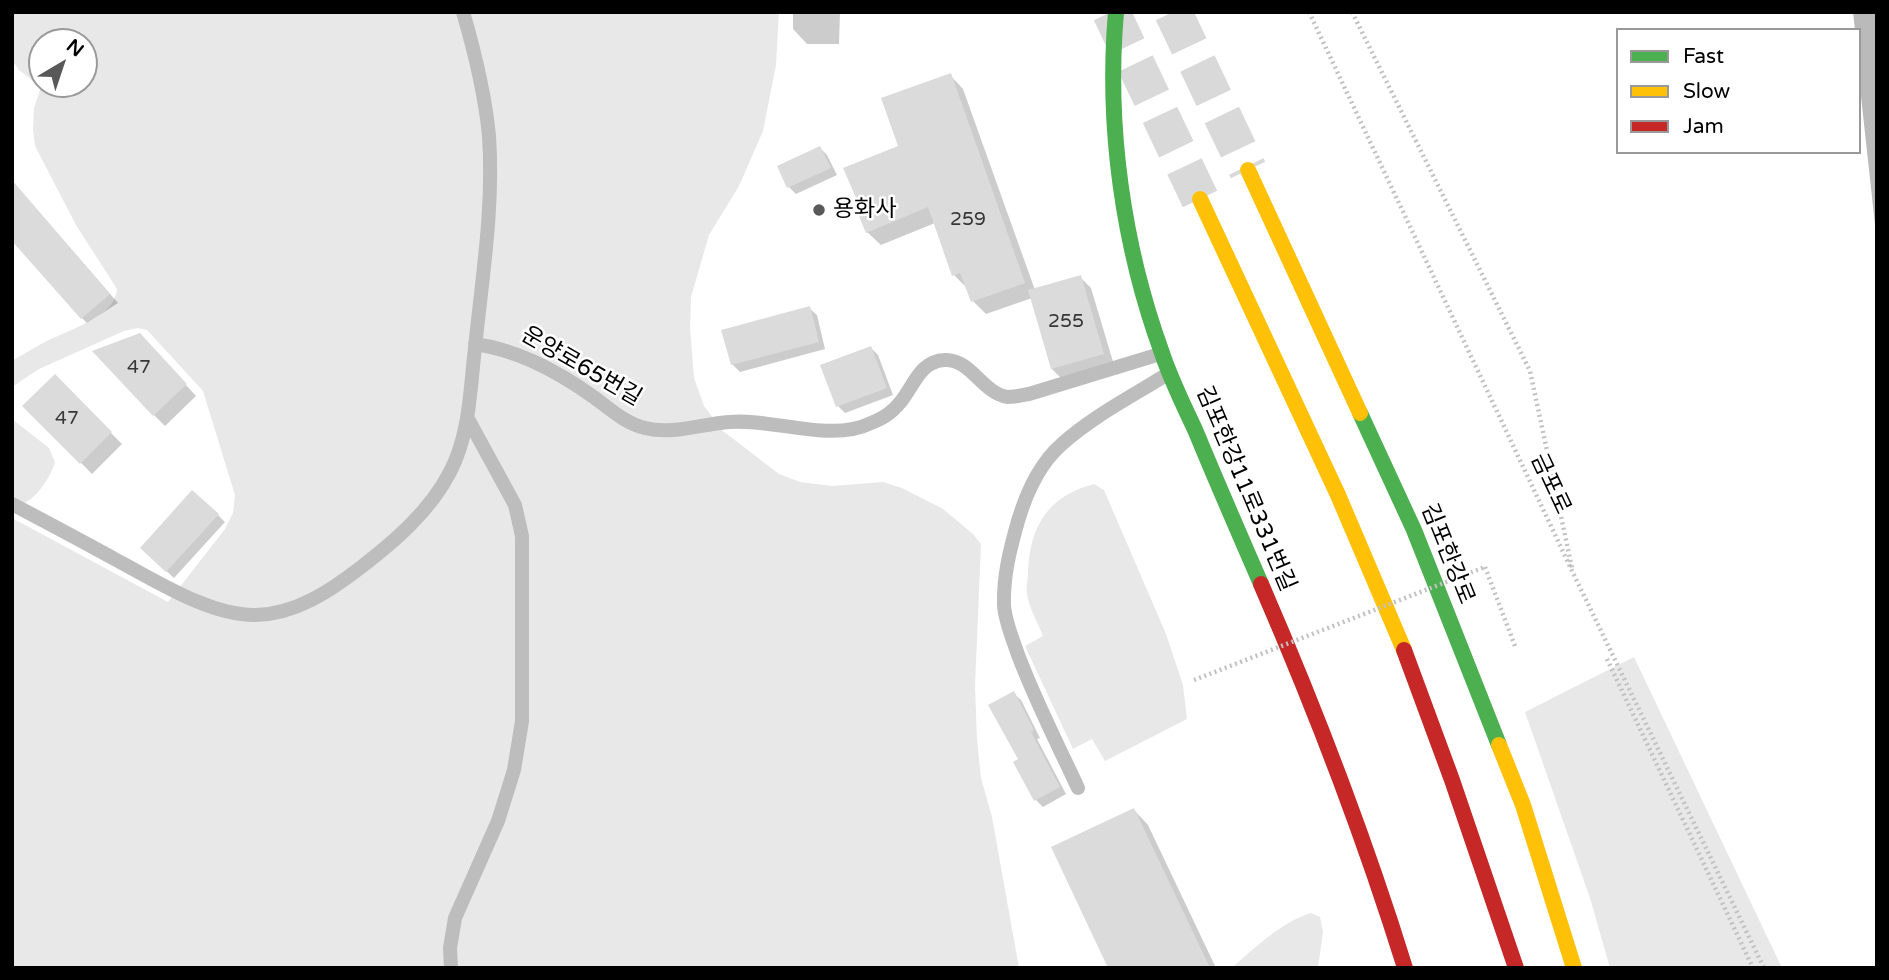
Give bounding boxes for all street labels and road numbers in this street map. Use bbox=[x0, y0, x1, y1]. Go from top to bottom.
street label: 운양로65번길 bbox=[516, 321, 646, 413]
street label: 김포한강11로331번길 bbox=[1189, 382, 1301, 596]
street label: 금포로 bbox=[1524, 449, 1576, 519]
street label: 김포한강로 bbox=[1414, 500, 1480, 608]

